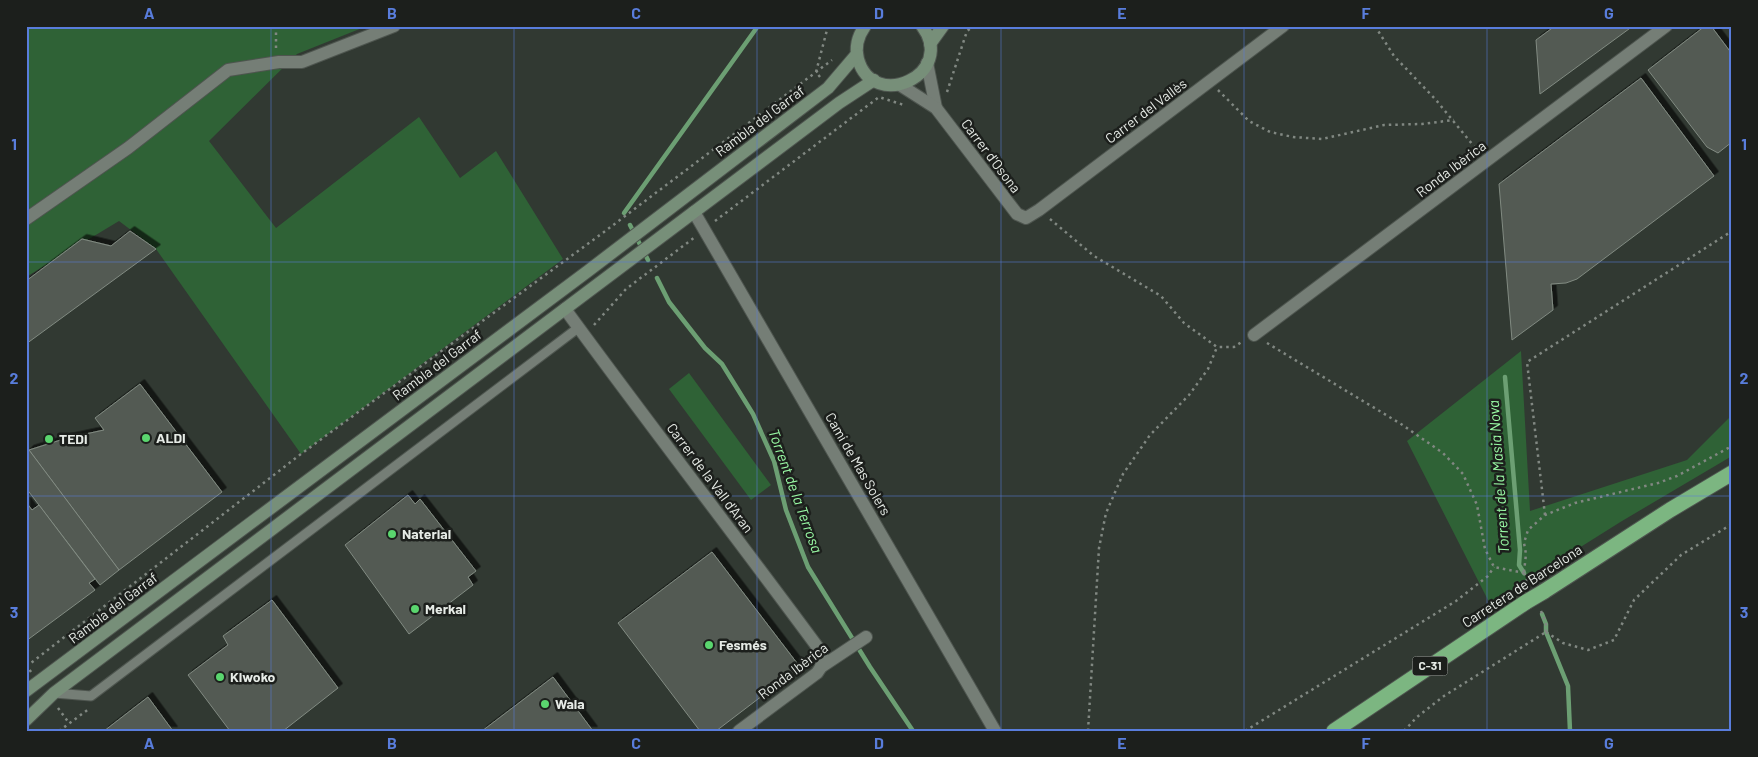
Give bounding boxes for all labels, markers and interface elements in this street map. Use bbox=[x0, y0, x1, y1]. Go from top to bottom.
text: A bbox=[144, 3, 155, 22]
text: B bbox=[387, 3, 397, 22]
text: C bbox=[631, 3, 641, 22]
text: D bbox=[874, 3, 884, 22]
text: E bbox=[1117, 3, 1127, 22]
text: F bbox=[1362, 3, 1371, 22]
text: G bbox=[1604, 3, 1614, 22]
street label: Carrer del Vallès bbox=[1102, 74, 1190, 147]
street label: Rambla del Garraf bbox=[712, 82, 808, 160]
street label: Carrer d'Osona bbox=[958, 115, 1025, 196]
text: 1 bbox=[11, 134, 17, 153]
text: 1 bbox=[1741, 134, 1747, 153]
street label: Ronda Ibèrica bbox=[1412, 137, 1489, 200]
street label: Rambla del Garraf bbox=[389, 326, 485, 404]
text: 2 bbox=[10, 368, 19, 387]
text: 2 bbox=[1740, 368, 1749, 387]
water label: Torrent de la Masia Nova bbox=[1484, 399, 1512, 555]
street label: Camí de Mas Solers bbox=[822, 409, 895, 518]
street label: Carrer de la Vall d'Aran bbox=[664, 419, 757, 536]
water label: Torrent de la Terrosa bbox=[765, 426, 827, 555]
place label: ALDI bbox=[156, 429, 186, 446]
place label: TEDi bbox=[59, 430, 88, 447]
marker: ALDI bbox=[140, 432, 152, 444]
marker: TEDi bbox=[43, 433, 55, 445]
place label: Naterial bbox=[402, 525, 451, 542]
marker: Naterial bbox=[386, 528, 398, 540]
street label: Carretera de Barcelona bbox=[1459, 540, 1585, 631]
street label: Rambla del Garraf bbox=[65, 569, 161, 647]
place label: Merkal bbox=[425, 600, 466, 617]
text: 3 bbox=[10, 602, 18, 621]
text: 3 bbox=[1740, 602, 1748, 621]
marker: Merkal bbox=[409, 603, 421, 615]
place label: Fesmés bbox=[719, 636, 767, 653]
marker: Fesmés bbox=[703, 639, 715, 651]
street label: Ronda Ibèrica bbox=[754, 639, 831, 702]
road number: C-31 bbox=[1412, 656, 1448, 676]
place label: Kiwoko bbox=[230, 668, 275, 685]
marker: Kiwoko bbox=[214, 671, 226, 683]
place label: Wala bbox=[555, 695, 585, 712]
marker: Wala bbox=[539, 698, 551, 710]
text: A bbox=[144, 733, 155, 752]
text: B bbox=[387, 733, 397, 752]
text: C bbox=[631, 733, 641, 752]
text: D bbox=[874, 733, 884, 752]
text: E bbox=[1117, 733, 1127, 752]
text: F bbox=[1362, 733, 1371, 752]
text: G bbox=[1604, 733, 1614, 752]

